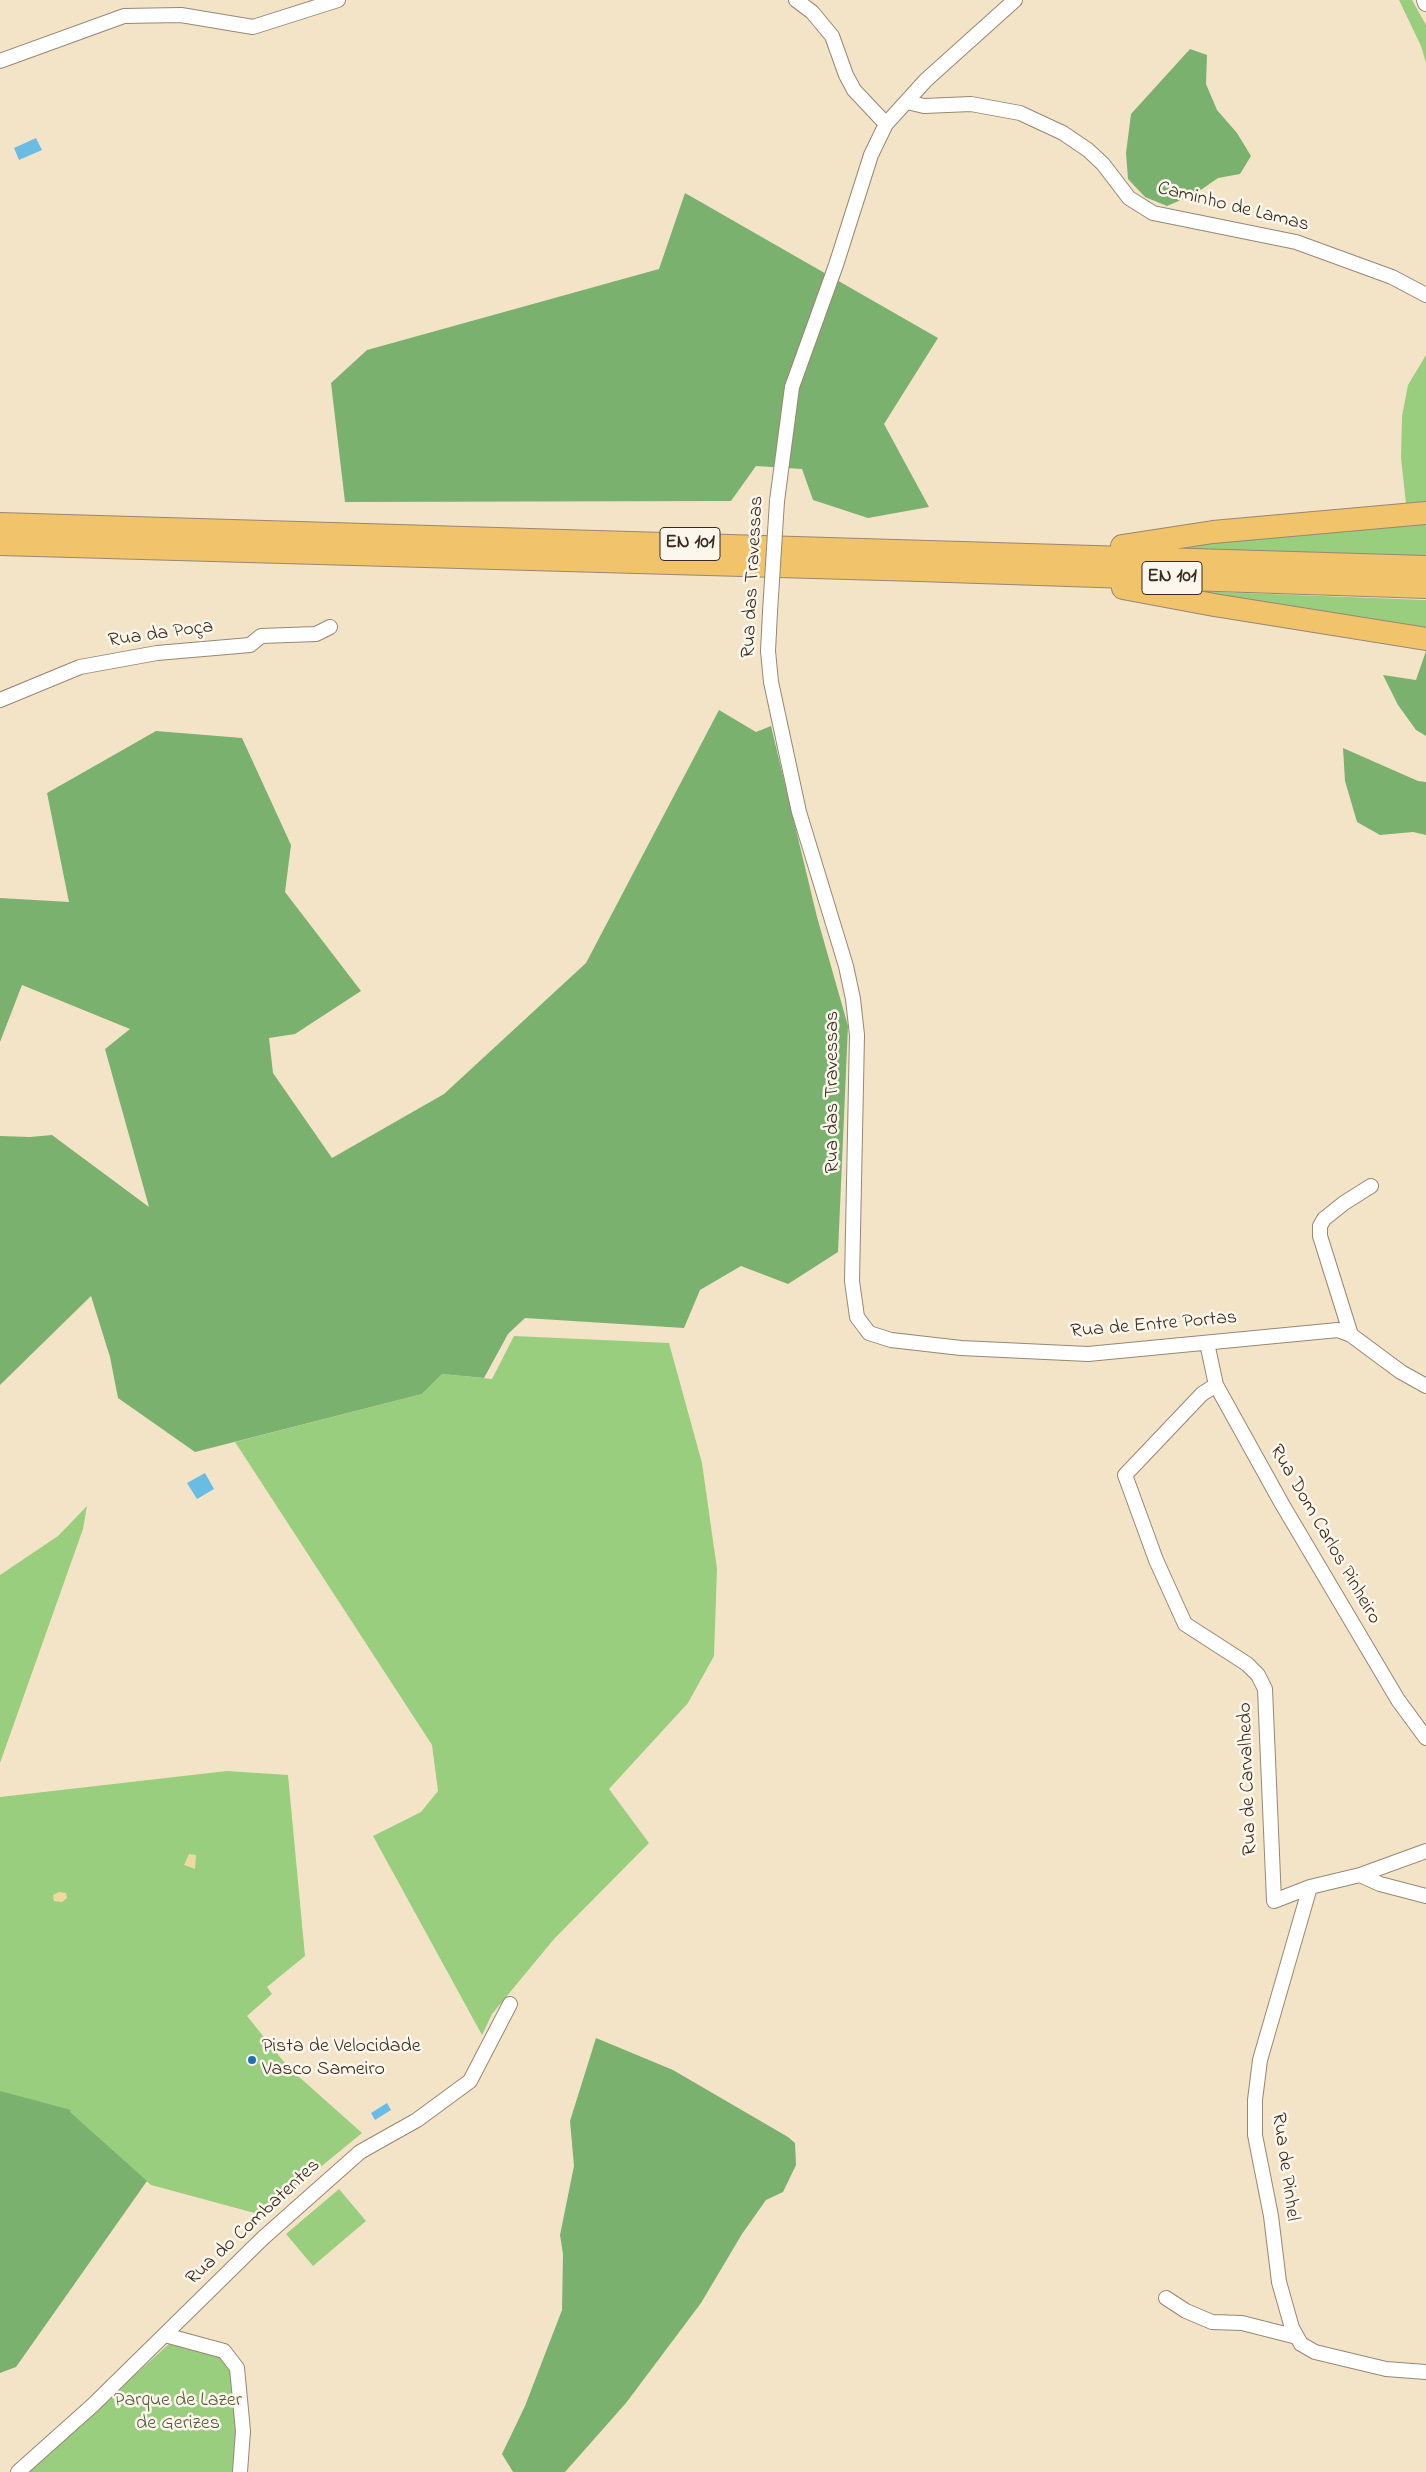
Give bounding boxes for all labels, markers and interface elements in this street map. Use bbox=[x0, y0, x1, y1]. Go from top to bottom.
street label: Caminho de Lamas bbox=[1155, 178, 1311, 238]
street label: Rua das Travessas bbox=[738, 495, 770, 659]
road number: EN 101 bbox=[660, 528, 720, 560]
road number: EN 101 bbox=[1142, 562, 1202, 594]
street label: Rua da Poça bbox=[107, 616, 215, 654]
street label: Rua das Travessas bbox=[822, 1011, 846, 1173]
street label: Rua de Entre Portas bbox=[1070, 1307, 1238, 1345]
street label: Rua Dom Carlos Pinheiro bbox=[1263, 1441, 1385, 1629]
street label: Rua de Carvalhedo bbox=[1234, 1702, 1264, 1856]
place label: Pista de Velocidade Vasco Sameiro bbox=[262, 2036, 421, 2083]
marker: Pista de Velocidade Vasco Sameiro bbox=[246, 2054, 258, 2066]
street label: Rua de Pinhel bbox=[1265, 2111, 1303, 2223]
street label: Rua do Combatentes bbox=[182, 2155, 326, 2291]
park label: Parque de Lazer de Gerizes bbox=[114, 2390, 242, 2437]

